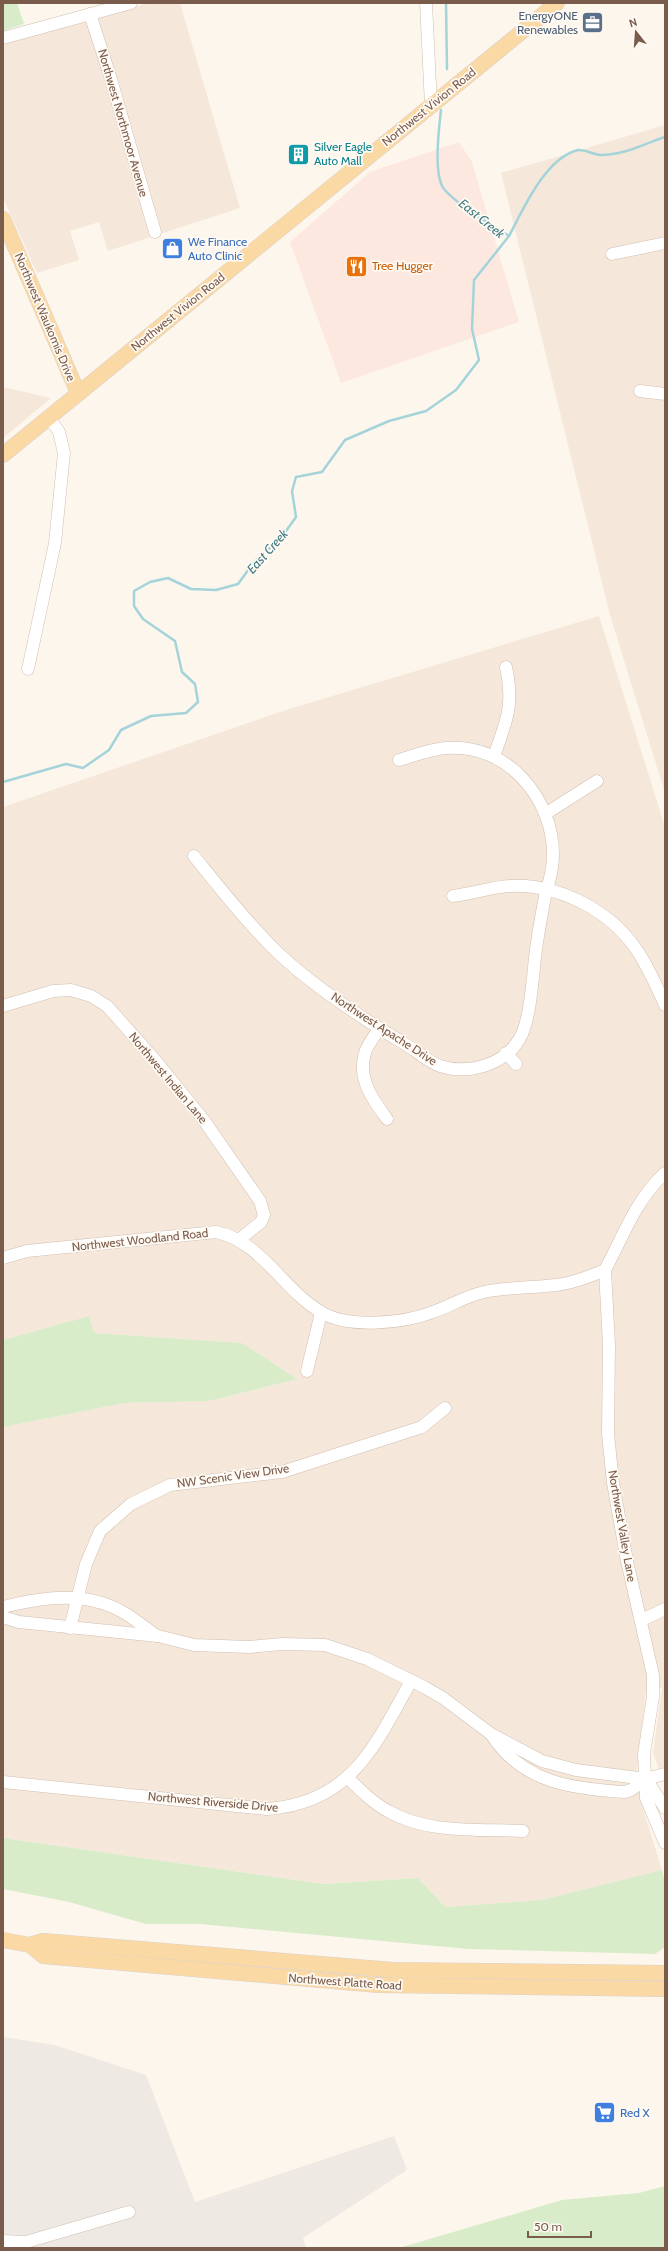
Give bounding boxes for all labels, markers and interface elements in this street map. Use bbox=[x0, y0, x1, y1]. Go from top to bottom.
place label: EnergyONE Renewables bbox=[517, 8, 578, 37]
office icon: EnergyONE Renewables bbox=[580, 10, 606, 36]
north arrow bbox=[616, 12, 656, 52]
text: N bbox=[627, 15, 639, 30]
street label: Northwest Northmoor Avenue bbox=[95, 47, 152, 199]
street label: Northwest Vivion Road bbox=[379, 64, 479, 149]
place label: Silver Eagle Auto Mall bbox=[314, 139, 372, 168]
building icon: Silver Eagle Auto Mall bbox=[285, 141, 311, 167]
water label: East Creek bbox=[456, 195, 508, 241]
place label: We Finance Auto Clinic bbox=[188, 234, 247, 263]
shop icon: We Finance Auto Clinic bbox=[159, 236, 185, 262]
street label: Northwest Waukomis Drive bbox=[12, 250, 79, 383]
restaurant icon: Tree Hugger bbox=[344, 253, 370, 279]
place label: Tree Hugger bbox=[372, 258, 433, 273]
street label: Northwest Vivion Road bbox=[128, 269, 228, 354]
water label: East Creek bbox=[243, 525, 291, 576]
street label: Northwest Apache Drive bbox=[329, 989, 440, 1068]
street label: Northwest Indian Lane bbox=[126, 1029, 211, 1126]
street label: Northwest Woodland Road bbox=[71, 1225, 209, 1254]
street label: NW Scenic View Drive bbox=[176, 1460, 290, 1491]
street label: Northwest Valley Lane bbox=[605, 1469, 640, 1583]
street label: Northwest Riverside Drive bbox=[147, 1788, 279, 1815]
street label: Northwest Platte Road bbox=[288, 1970, 402, 1993]
supermarket icon: Red X bbox=[591, 2100, 617, 2126]
place label: Red X bbox=[620, 2105, 651, 2120]
scale bar bbox=[528, 2213, 591, 2239]
text: 50 m bbox=[534, 2219, 562, 2234]

